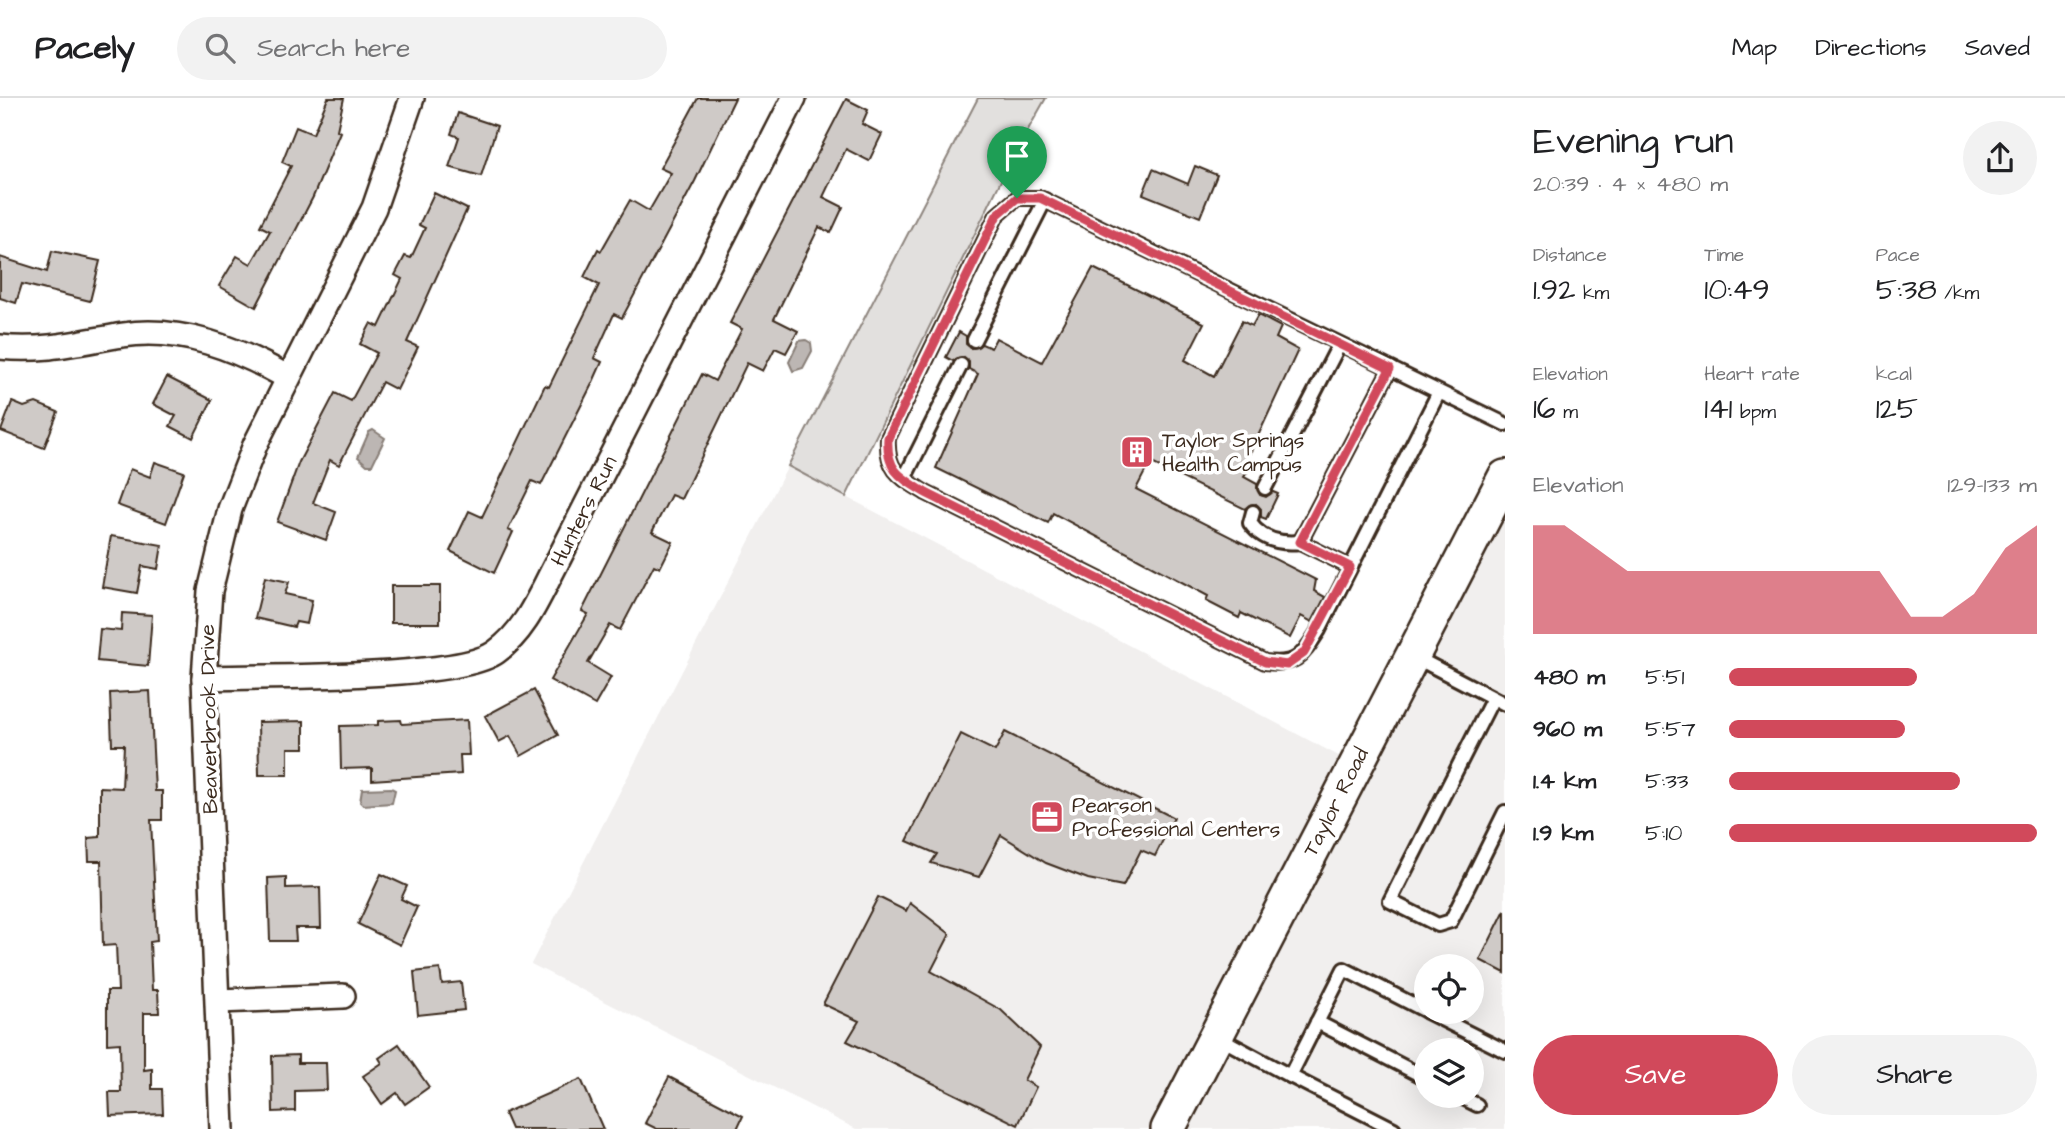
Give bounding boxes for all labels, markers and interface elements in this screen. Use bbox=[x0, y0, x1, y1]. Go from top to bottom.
search box bbox=[177, 17, 667, 80]
text: Pacely bbox=[35, 25, 135, 71]
icon: search bbox=[201, 29, 239, 67]
text: Search here bbox=[257, 30, 410, 66]
text: Map bbox=[1732, 31, 1777, 65]
text: Directions bbox=[1815, 31, 1927, 65]
text: Saved bbox=[1965, 31, 2030, 65]
text: Evening run bbox=[1533, 116, 1734, 168]
button: share bbox=[1963, 121, 2037, 195]
pin bbox=[987, 126, 1047, 198]
icon: arrive bbox=[998, 137, 1036, 175]
text: 20:39 · 4 × 480 m bbox=[1533, 168, 1728, 200]
text: Distance bbox=[1533, 242, 1607, 269]
text: Time bbox=[1704, 242, 1744, 269]
text: Pace bbox=[1876, 242, 1920, 269]
text: 1.92 bbox=[1533, 269, 1575, 311]
text: 10:49 bbox=[1704, 269, 1770, 311]
text: 5:38 bbox=[1876, 269, 1937, 311]
text: km bbox=[1575, 280, 1609, 307]
text: /km bbox=[1937, 280, 1979, 307]
text: Elevation bbox=[1533, 361, 1608, 388]
text: Heart rate bbox=[1704, 361, 1800, 388]
text: kcal bbox=[1876, 361, 1912, 388]
text: 16 bbox=[1533, 388, 1556, 430]
text: 141 bbox=[1704, 388, 1732, 430]
text: 125 bbox=[1876, 388, 1918, 430]
text: m bbox=[1556, 399, 1578, 426]
text: bpm bbox=[1732, 399, 1776, 426]
place label: Taylor Springs Health Campus bbox=[1162, 426, 1304, 480]
building icon: Taylor Springs Health Campus bbox=[1118, 433, 1156, 471]
street label: Hunters Run bbox=[544, 451, 624, 571]
text: Elevation bbox=[1533, 469, 1624, 501]
text: 129–133 m bbox=[1947, 469, 2037, 501]
street label: Beaverbrook Drive bbox=[193, 624, 225, 814]
text: 480 m bbox=[1533, 661, 1605, 693]
text: 5:51 bbox=[1645, 661, 1684, 693]
text: 960 m bbox=[1533, 713, 1602, 745]
text: 5:57 bbox=[1645, 713, 1696, 745]
street label: Taylor Road bbox=[1296, 742, 1378, 862]
text: 1.4 km bbox=[1533, 765, 1596, 797]
text: 5:33 bbox=[1645, 765, 1689, 797]
place label: Pearson Professional Centers bbox=[1072, 791, 1280, 844]
office icon: Pearson Professional Centers bbox=[1028, 798, 1066, 836]
text: 1.9 km bbox=[1533, 817, 1594, 849]
text: 5:10 bbox=[1645, 817, 1683, 849]
map controls bbox=[1414, 954, 1484, 1108]
button: locate bbox=[1414, 954, 1484, 1024]
button: Save bbox=[1533, 1035, 1778, 1115]
button: Share bbox=[1792, 1035, 2037, 1115]
button: layers bbox=[1414, 1038, 1484, 1108]

